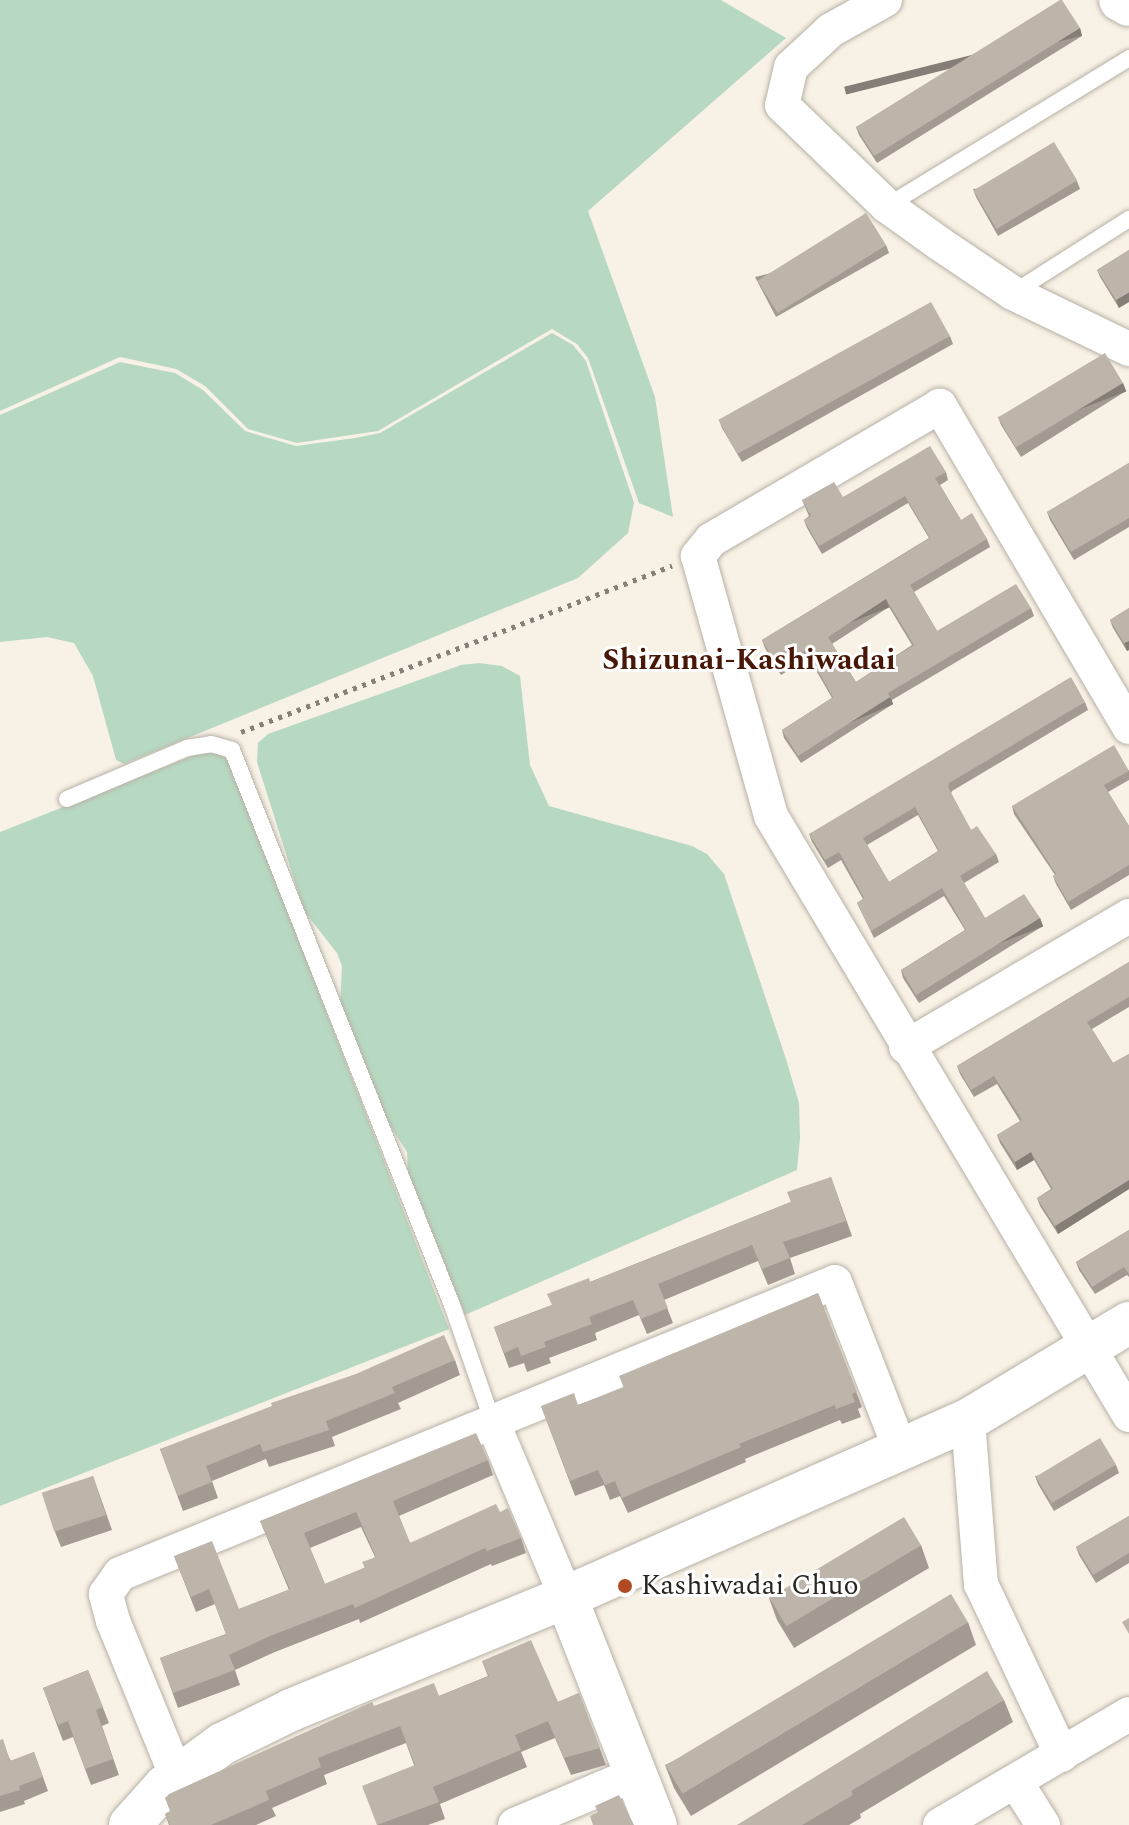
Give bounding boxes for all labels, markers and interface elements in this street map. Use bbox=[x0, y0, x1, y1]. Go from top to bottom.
district label: Shizunai-Kashiwadai bbox=[602, 642, 896, 678]
place label: Kashiwadai Chuo bbox=[641, 1569, 859, 1603]
marker: Kashiwadai Chuo bbox=[616, 1577, 634, 1595]

